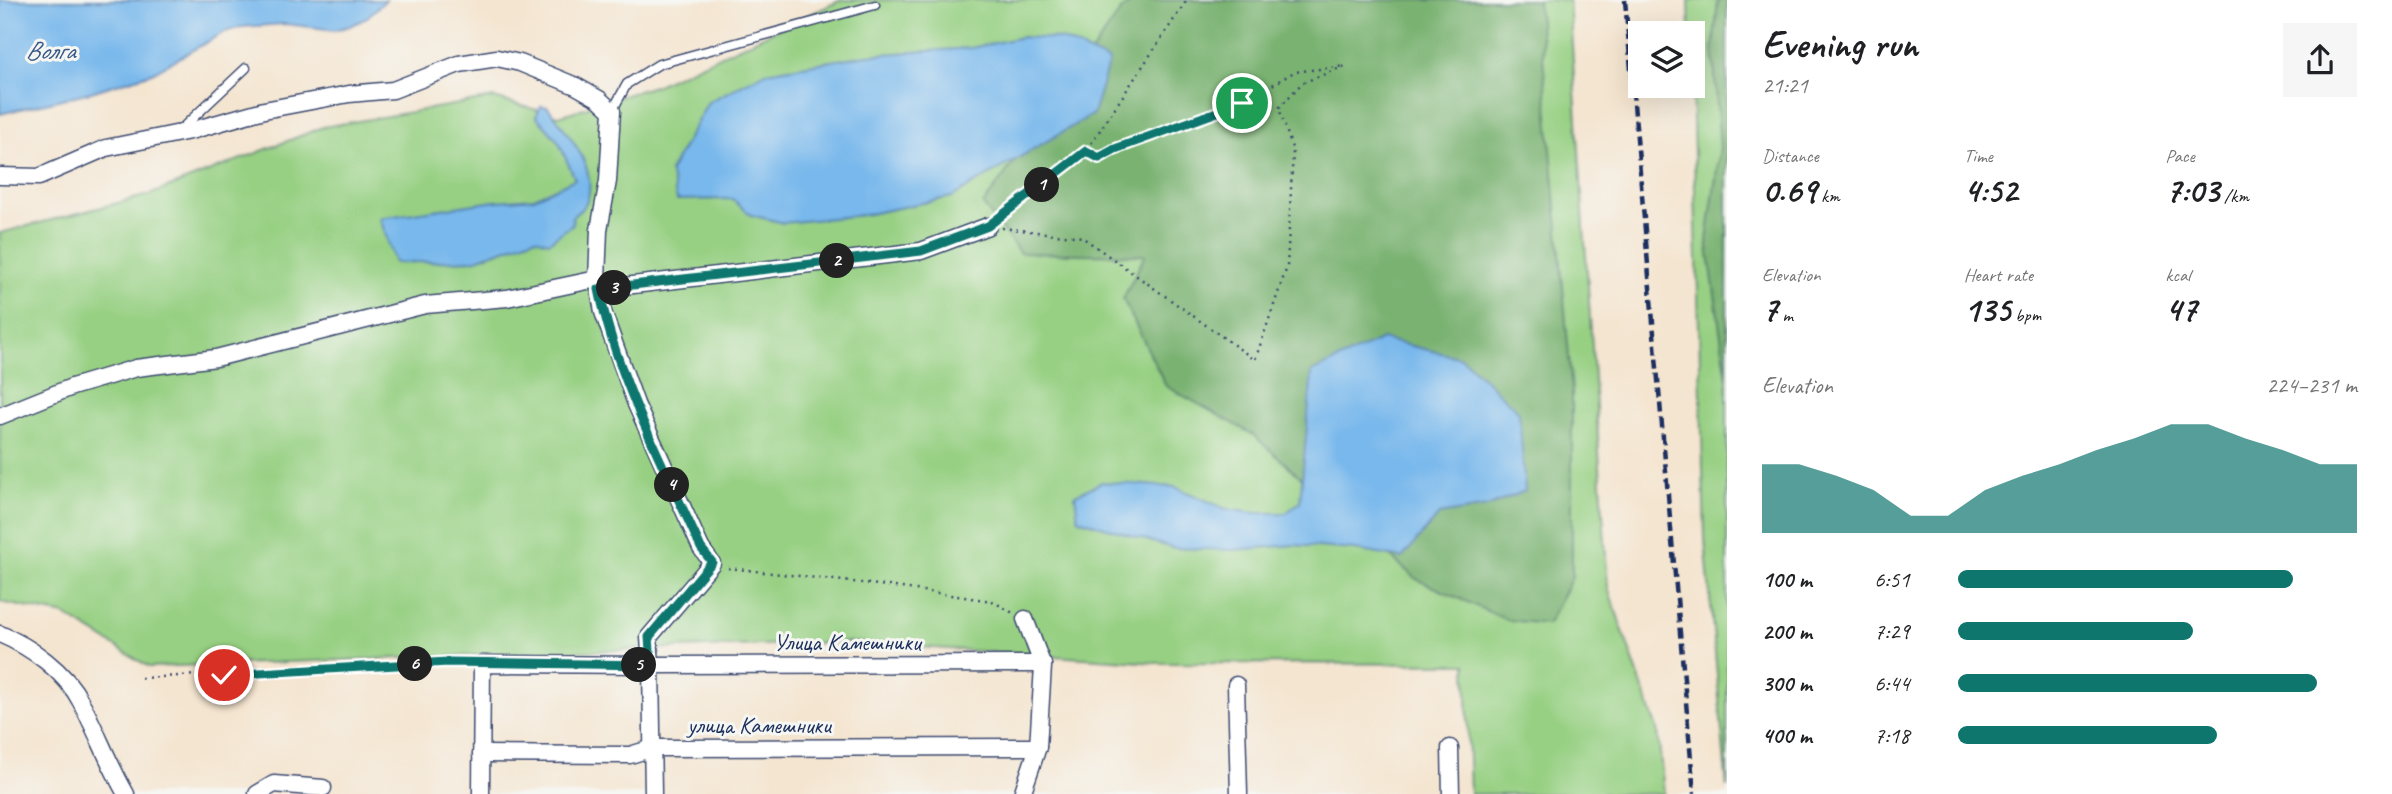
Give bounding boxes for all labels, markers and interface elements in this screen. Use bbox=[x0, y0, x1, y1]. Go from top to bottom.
map controls bbox=[1628, 21, 1705, 98]
button: layers bbox=[1628, 21, 1705, 98]
text: Evening run bbox=[1762, 21, 1918, 68]
button: share bbox=[2283, 23, 2357, 97]
water label: Волга bbox=[25, 34, 77, 67]
text: 21:21 bbox=[1762, 71, 1808, 100]
pin bbox=[1212, 73, 1272, 133]
icon: arrive bbox=[1223, 84, 1261, 122]
text: Distance bbox=[1762, 144, 1819, 168]
text: Time bbox=[1964, 144, 1993, 168]
text: Pace bbox=[2165, 144, 2195, 168]
pin: 1 bbox=[1024, 168, 1060, 202]
text: 0.69 bbox=[1762, 168, 1817, 213]
text: 4:52 bbox=[1964, 168, 2017, 213]
text: 7:03 bbox=[2165, 168, 2219, 213]
text: 1 bbox=[1037, 172, 1046, 196]
text: km bbox=[1817, 184, 1840, 208]
text: /km bbox=[2219, 184, 2249, 208]
pin: 2 bbox=[820, 244, 854, 278]
text: 2 bbox=[832, 248, 841, 272]
text: Elevation bbox=[1762, 263, 1820, 287]
text: Heart rate bbox=[1964, 263, 2033, 287]
text: kcal bbox=[2165, 263, 2190, 287]
pin: 3 bbox=[596, 270, 632, 306]
text: 3 bbox=[609, 275, 618, 299]
text: 7 bbox=[1762, 287, 1778, 332]
text: 135 bbox=[1964, 287, 2010, 332]
text: 47 bbox=[2165, 287, 2197, 332]
text: m bbox=[1778, 303, 1793, 327]
text: bpm bbox=[2010, 303, 2041, 327]
text: Elevation bbox=[1762, 371, 1833, 400]
text: 224–231 m bbox=[2266, 371, 2357, 400]
pin: 4 bbox=[654, 468, 690, 503]
text: 4 bbox=[667, 472, 676, 496]
text: 100 m bbox=[1762, 565, 1812, 594]
text: 6:51 bbox=[1874, 565, 1910, 594]
text: 200 m bbox=[1762, 617, 1812, 646]
text: 7:29 bbox=[1874, 617, 1910, 646]
street label: Улица Камешники bbox=[773, 627, 923, 657]
pin bbox=[194, 645, 254, 705]
pin: 6 bbox=[398, 646, 432, 682]
pin: 5 bbox=[622, 648, 656, 682]
text: 6 bbox=[410, 651, 419, 675]
text: 5 bbox=[634, 652, 643, 676]
icon: check bbox=[205, 656, 243, 694]
text: 300 m bbox=[1762, 669, 1812, 698]
text: 6:44 bbox=[1874, 669, 1910, 698]
street label: улица Камешники bbox=[685, 710, 833, 740]
text: 400 m bbox=[1762, 721, 1812, 750]
text: 7:18 bbox=[1874, 721, 1910, 750]

